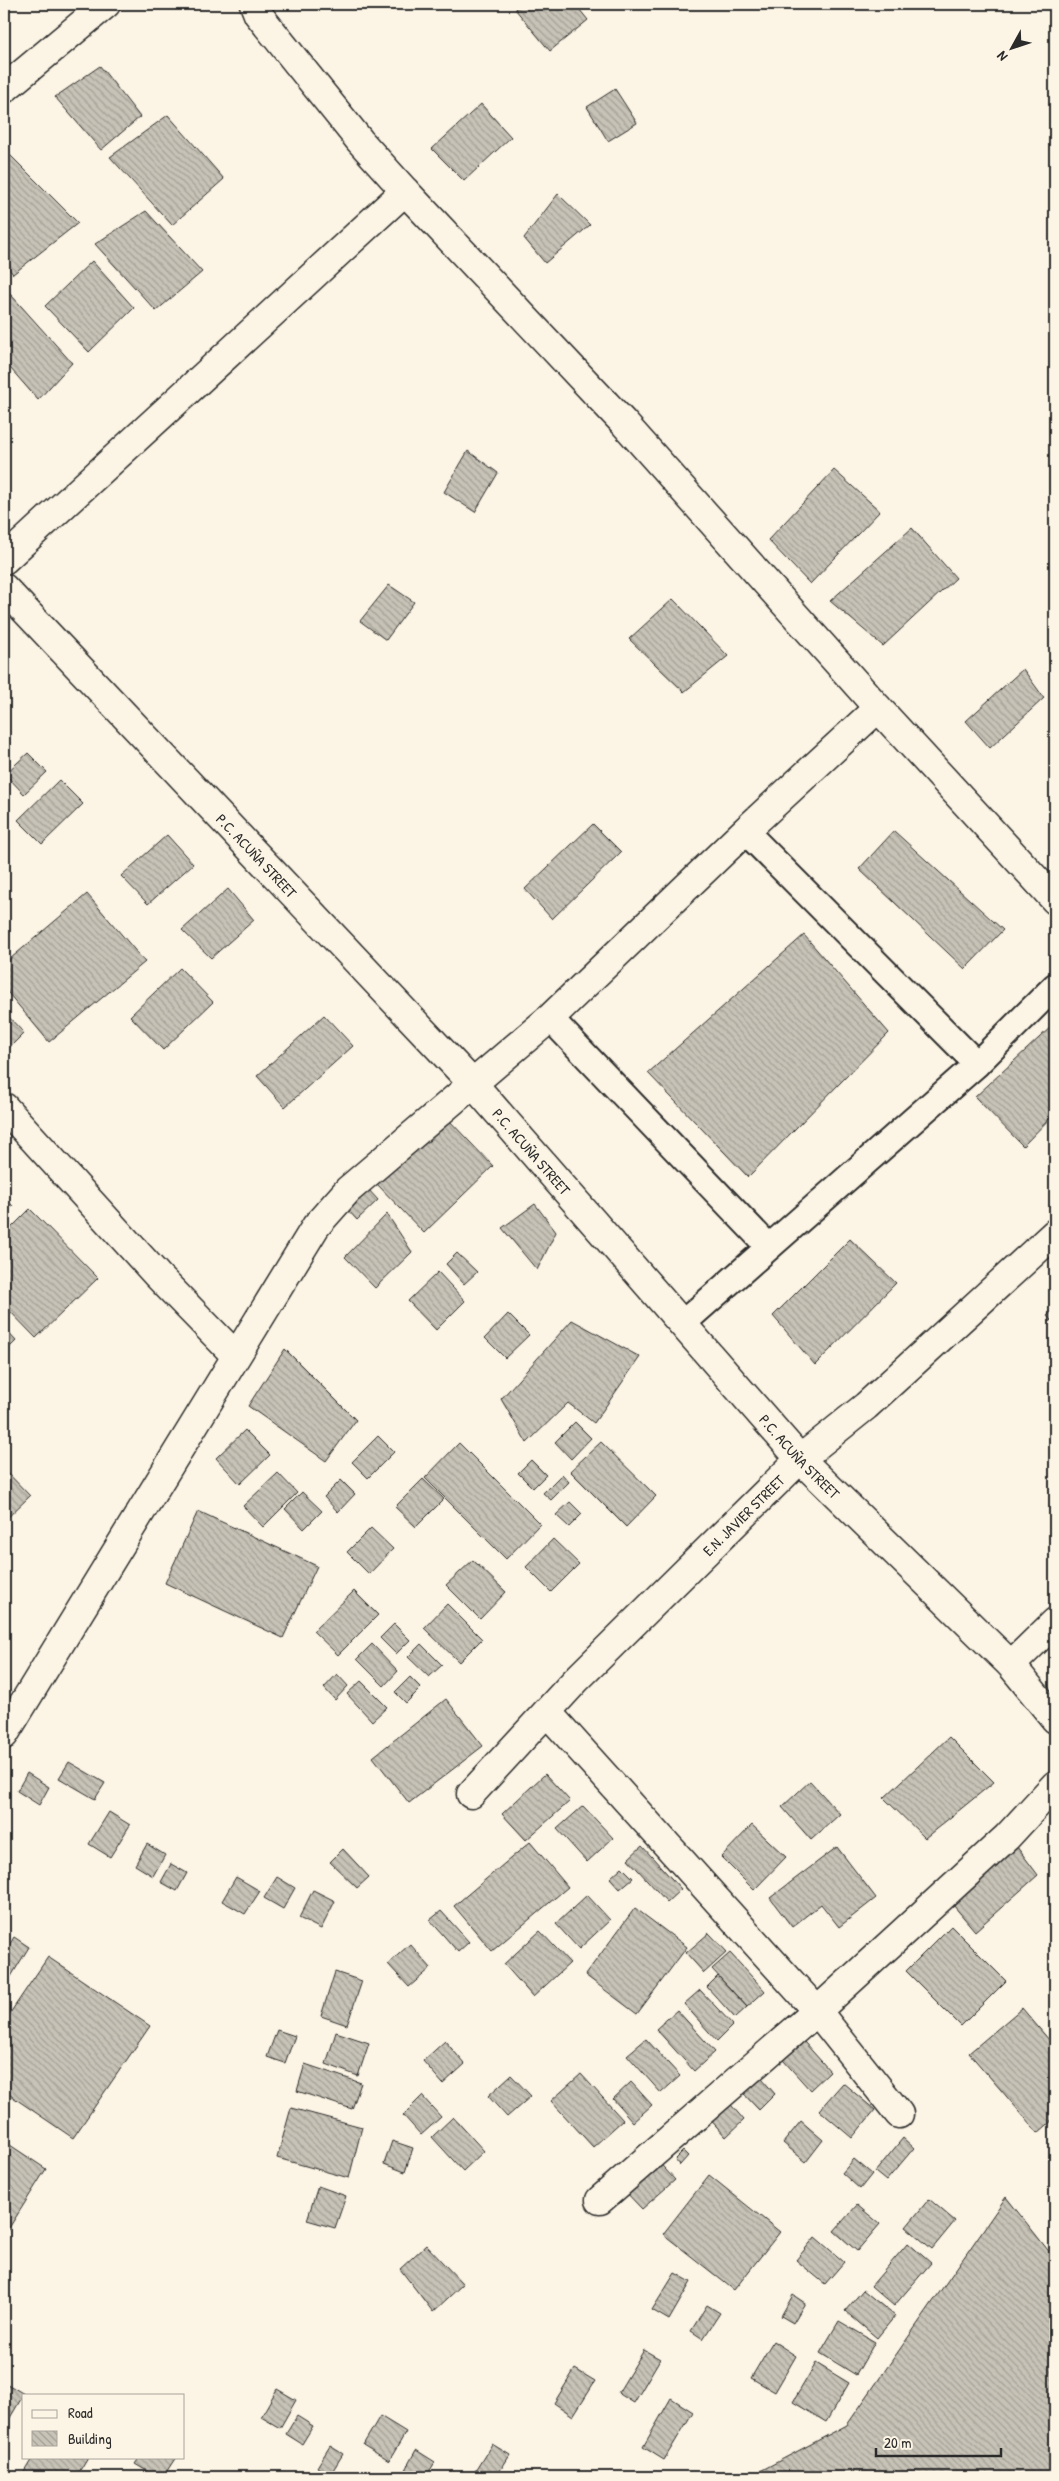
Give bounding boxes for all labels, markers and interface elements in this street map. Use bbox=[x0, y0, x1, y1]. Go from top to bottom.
north arrow bbox=[986, 22, 1036, 72]
text: N bbox=[992, 47, 1011, 66]
street label: P.C. ACUÑA STREET bbox=[212, 809, 303, 903]
street label: P.C. ACUÑA STREET bbox=[488, 1103, 576, 1200]
street label: P.C. ACUÑA STREET bbox=[755, 1409, 845, 1504]
street label: E.N. JAVIER STREET bbox=[698, 1469, 790, 1560]
legend bbox=[22, 2394, 185, 2458]
text: Road bbox=[68, 2402, 93, 2423]
scale bar bbox=[876, 2426, 1002, 2458]
text: Building bbox=[68, 2428, 112, 2449]
text: 20 m bbox=[884, 2432, 911, 2453]

